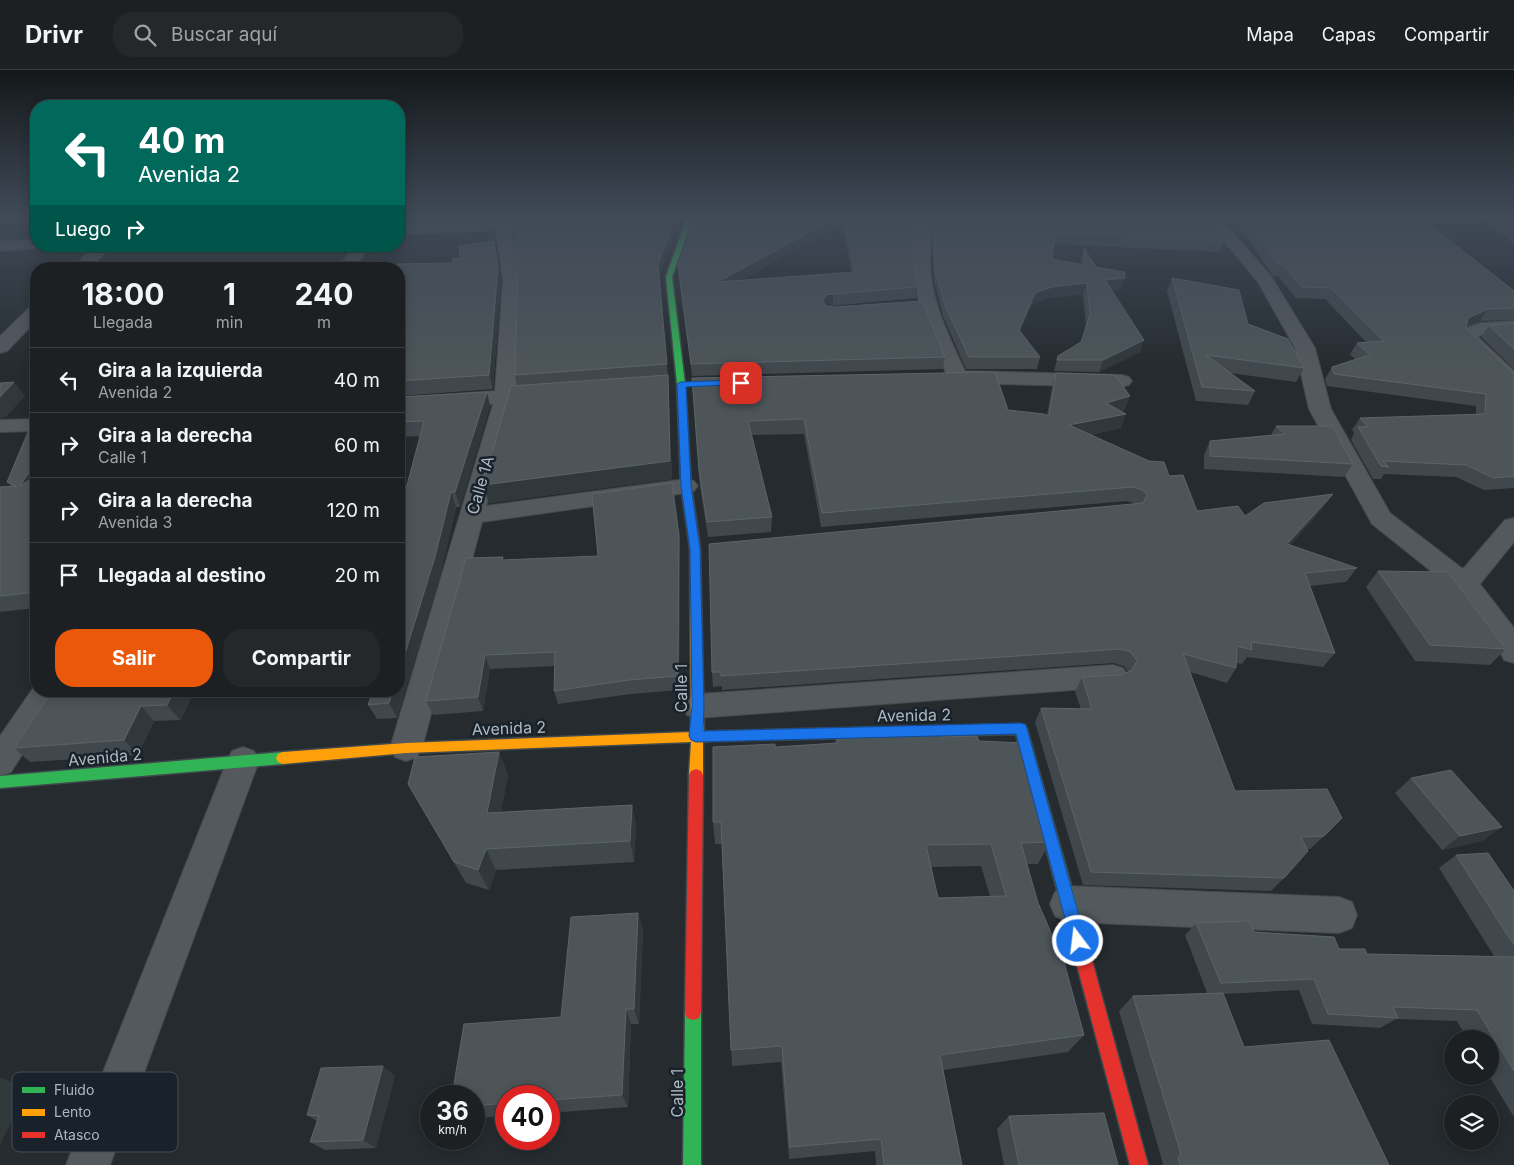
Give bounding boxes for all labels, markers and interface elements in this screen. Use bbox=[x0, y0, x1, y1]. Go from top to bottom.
search box bbox=[113, 12, 463, 57]
text: Drivr bbox=[25, 20, 83, 49]
icon: search bbox=[131, 21, 159, 49]
text: Buscar aquí bbox=[171, 23, 277, 46]
text: Mapa bbox=[1246, 24, 1294, 45]
text: Capas bbox=[1322, 24, 1376, 45]
text: Compartir bbox=[1404, 24, 1489, 45]
text: 40 m bbox=[138, 119, 226, 161]
icon: left bbox=[55, 120, 120, 185]
text: Avenida 2 bbox=[138, 161, 240, 187]
icon: right bbox=[121, 215, 149, 243]
text: Luego bbox=[55, 218, 111, 241]
text: 18:00 bbox=[81, 276, 164, 312]
text: 1 bbox=[223, 276, 236, 312]
text: 240 bbox=[295, 276, 354, 312]
text: Llegada bbox=[93, 312, 153, 332]
text: min bbox=[216, 312, 243, 332]
text: m bbox=[317, 312, 331, 332]
text: Gira a la izquierda bbox=[98, 359, 263, 382]
pin bbox=[720, 362, 762, 404]
icon: left bbox=[55, 366, 83, 394]
text: 40 m bbox=[334, 369, 380, 392]
icon: arrive bbox=[727, 369, 755, 397]
text: Avenida 2 bbox=[98, 382, 172, 402]
text: Gira a la derecha bbox=[98, 424, 253, 447]
icon: right bbox=[55, 431, 83, 459]
text: 60 m bbox=[334, 434, 380, 457]
text: Calle 1 bbox=[98, 447, 147, 467]
street label: Calle 1A bbox=[462, 454, 498, 516]
text: Gira a la derecha bbox=[98, 489, 253, 512]
icon: right bbox=[55, 496, 83, 524]
text: 120 m bbox=[327, 499, 380, 522]
text: Avenida 3 bbox=[98, 512, 172, 532]
icon: arrive bbox=[55, 561, 83, 589]
text: Llegada al destino bbox=[98, 564, 266, 587]
text: 20 m bbox=[334, 564, 380, 587]
button: Salir bbox=[55, 629, 213, 687]
button: Compartir bbox=[223, 629, 380, 687]
street label: Calle 1 bbox=[671, 664, 691, 712]
street label: Avenida 2 bbox=[877, 704, 951, 726]
street label: Avenida 2 bbox=[472, 717, 546, 739]
street label: Avenida 2 bbox=[67, 744, 143, 770]
position arrow bbox=[1051, 914, 1103, 966]
map controls bbox=[1444, 1030, 1499, 1150]
button: search bbox=[1444, 1030, 1499, 1085]
street label: Calle 1 bbox=[667, 1069, 687, 1117]
legend bbox=[12, 1072, 178, 1152]
text: Fluido bbox=[54, 1081, 94, 1098]
speed limit sign: 40 bbox=[495, 1085, 560, 1150]
button: layers bbox=[1444, 1095, 1499, 1150]
text: 36 bbox=[436, 1096, 469, 1126]
text: Lento bbox=[54, 1103, 91, 1120]
text: km/h bbox=[438, 1122, 467, 1137]
text: Atasco bbox=[54, 1126, 100, 1143]

